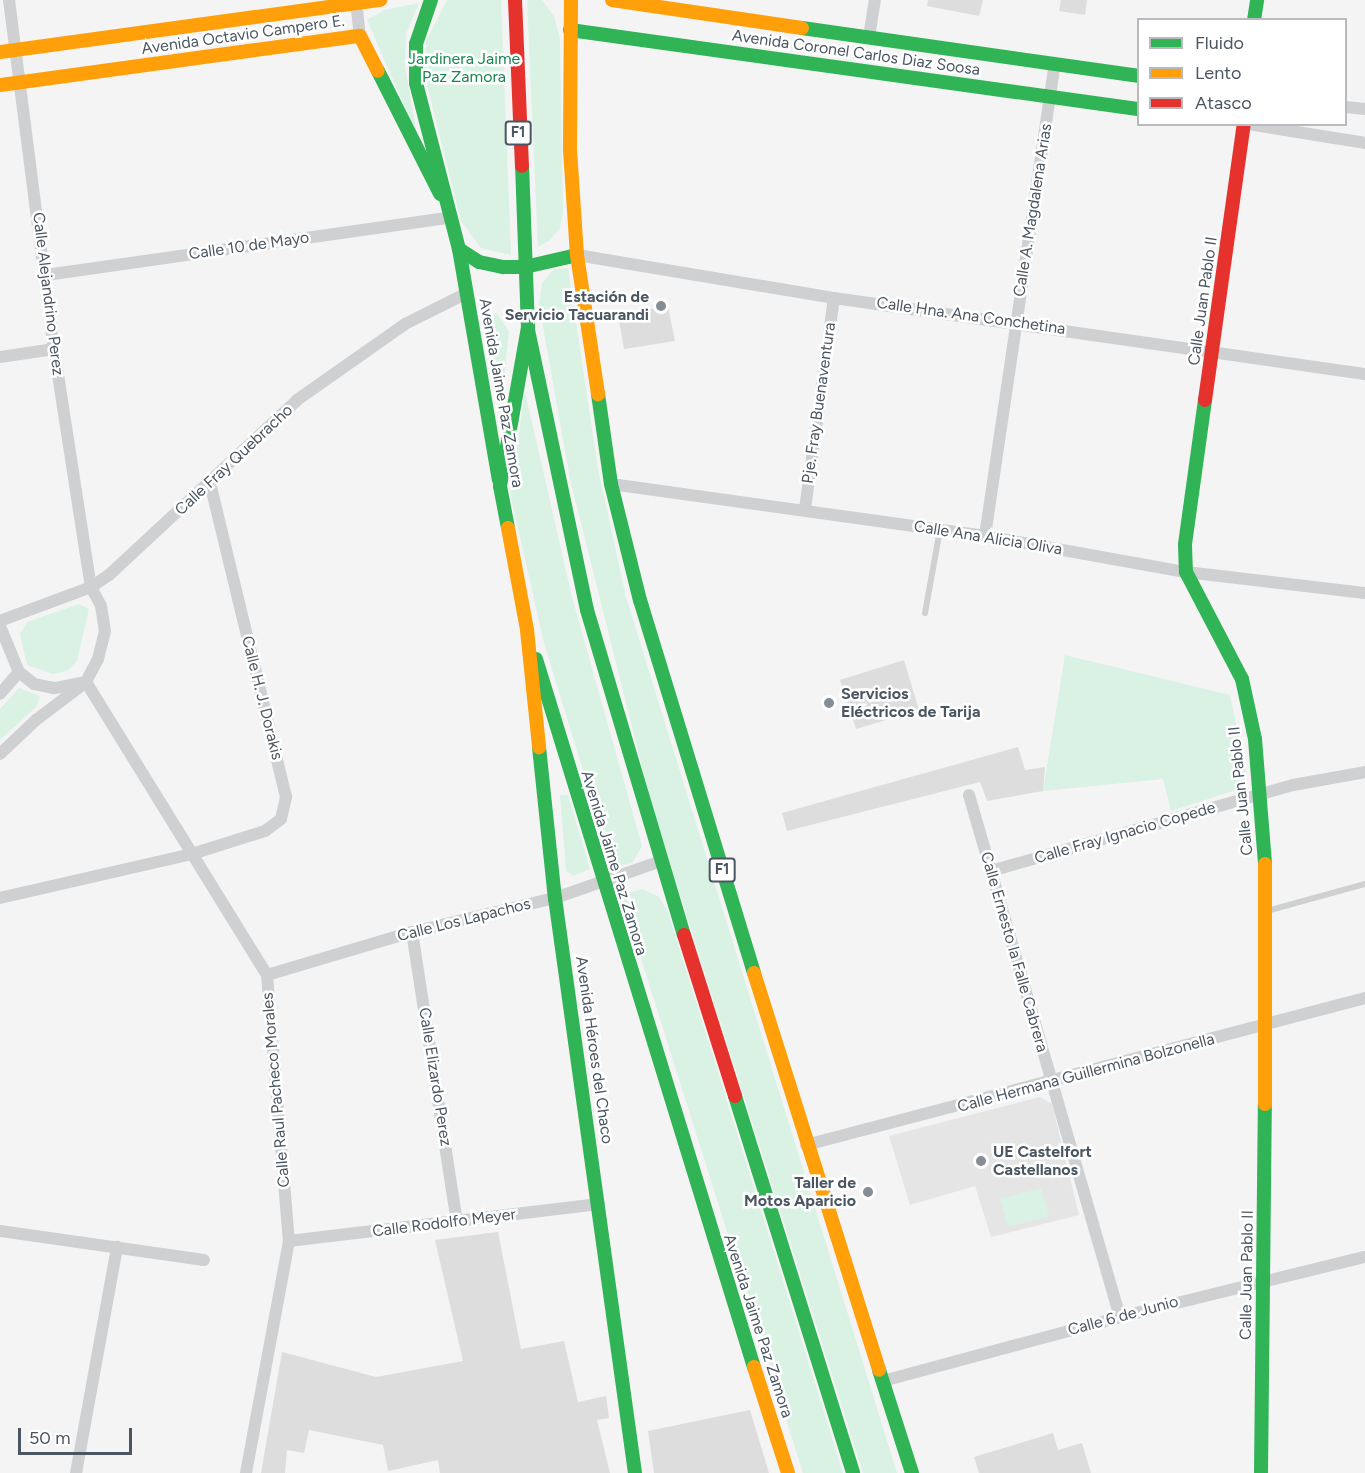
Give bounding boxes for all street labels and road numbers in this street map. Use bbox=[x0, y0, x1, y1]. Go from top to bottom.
street label: Avenida Octavio Campero E. bbox=[140, 11, 346, 59]
street label: Avenida Coronel Carlos Diaz Soosa bbox=[731, 26, 981, 80]
road number: F1 bbox=[504, 121, 532, 145]
street label: Calle A. Magdalena Arias bbox=[1010, 122, 1056, 298]
street label: Calle Alejandrino Perez bbox=[28, 211, 68, 377]
street label: Calle 10 de Mayo bbox=[188, 228, 310, 264]
street label: Calle Juan Pablo II bbox=[1184, 235, 1222, 367]
street label: Calle Hna. Ana Conchetina bbox=[875, 293, 1067, 339]
street label: Avenida Jaime Paz Zamora bbox=[475, 297, 527, 489]
street label: Pje. Fray Buenaventura bbox=[798, 321, 840, 485]
street label: Calle Fray Quebracho bbox=[171, 401, 297, 519]
street label: Calle Ana Alicia Oliva bbox=[913, 517, 1063, 559]
street label: Calle H. J. Dorakis bbox=[237, 634, 287, 762]
street label: Calle Juan Pablo II bbox=[1225, 726, 1257, 856]
street label: Avenida Jaime Paz Zamora bbox=[577, 768, 651, 958]
street label: Calle Fray Ignacio Copede bbox=[1032, 798, 1218, 868]
street label: Calle Ernesto la Falle Cabrera bbox=[976, 850, 1052, 1054]
road number: F1 bbox=[708, 858, 736, 882]
street label: Calle Los Lapachos bbox=[395, 894, 533, 946]
street label: Avenida Héroes del Chaco bbox=[571, 955, 617, 1145]
street label: Calle Raul Pacheco Morales bbox=[258, 992, 294, 1188]
street label: Calle Elizardo Perez bbox=[415, 1006, 455, 1148]
street label: Calle Hermana Guillermina Bolzonella bbox=[955, 1029, 1217, 1117]
street label: Calle Rodolfo Meyer bbox=[371, 1205, 517, 1241]
street label: Calle Juan Pablo II bbox=[1236, 1210, 1258, 1340]
street label: Avenida Jaime Paz Zamora bbox=[719, 1232, 797, 1420]
street label: Calle 6 de Junio bbox=[1066, 1292, 1180, 1340]

